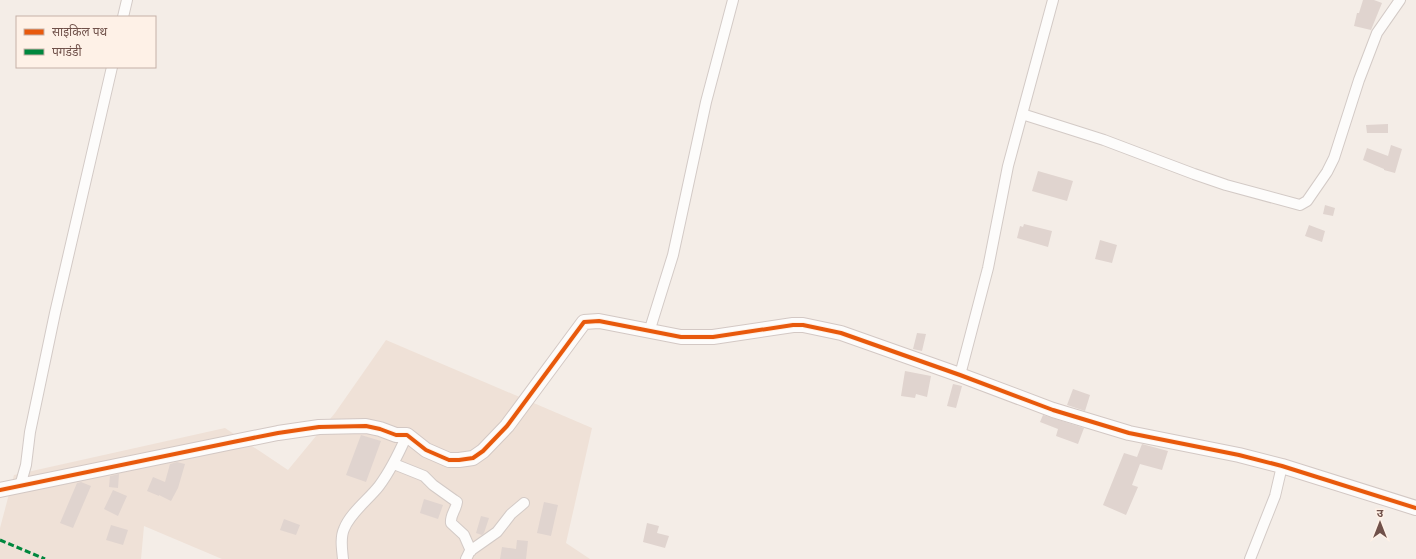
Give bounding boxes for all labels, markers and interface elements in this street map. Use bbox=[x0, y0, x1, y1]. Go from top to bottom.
legend bbox=[16, 16, 156, 68]
text: साइकिल पथ bbox=[52, 24, 108, 39]
text: पगडंडी bbox=[52, 44, 82, 59]
north arrow bbox=[1360, 503, 1400, 543]
text: उ bbox=[1377, 506, 1384, 520]

